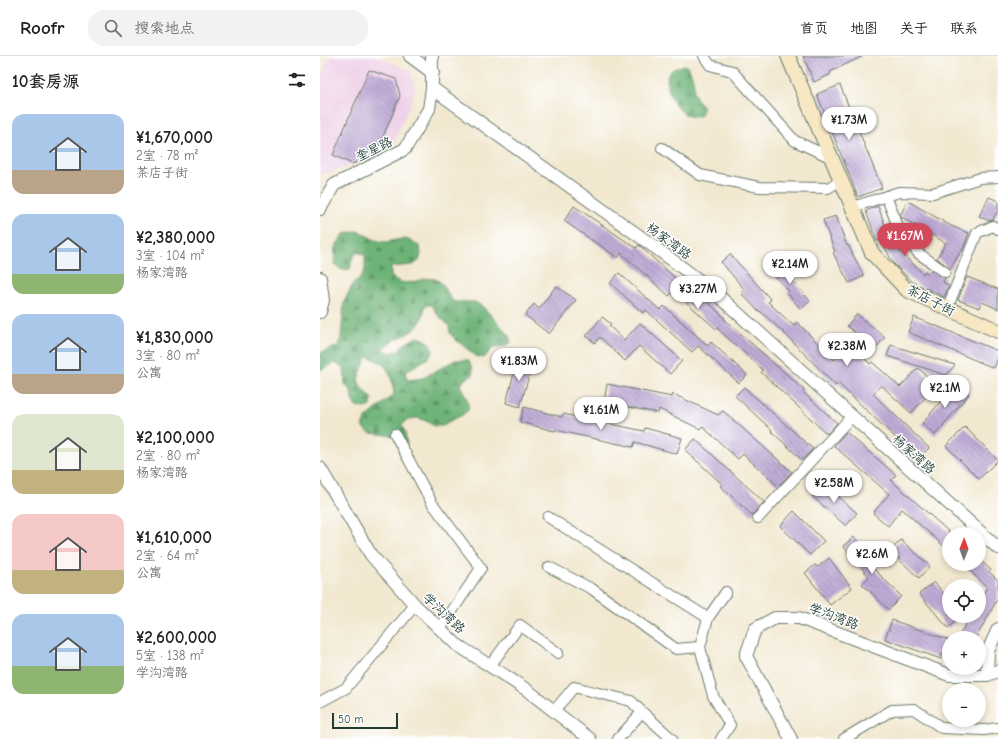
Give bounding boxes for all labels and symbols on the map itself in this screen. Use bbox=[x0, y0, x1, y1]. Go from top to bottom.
pin: ¥1.73M bbox=[816, 107, 882, 141]
street label: 奎星路 bbox=[353, 134, 395, 164]
street label: 杨家湾路 bbox=[644, 220, 694, 262]
pin: ¥1.67M bbox=[872, 223, 938, 257]
pin: ¥2.14M bbox=[757, 251, 823, 285]
pin: ¥3.27M bbox=[665, 276, 731, 310]
street label: 茶店子街 bbox=[904, 282, 958, 318]
pin: ¥2.38M bbox=[814, 333, 880, 367]
pin: ¥1.83M bbox=[486, 348, 552, 382]
pin: ¥2.1M bbox=[917, 375, 973, 409]
pin: ¥1.61M bbox=[568, 397, 634, 431]
street label: 杨家湾路 bbox=[890, 431, 938, 477]
pin: ¥2.58M bbox=[801, 470, 867, 504]
north arrow bbox=[942, 527, 986, 571]
pin: ¥2.6M bbox=[844, 541, 900, 575]
street label: 学沟湾路 bbox=[420, 590, 468, 636]
street label: 学沟湾路 bbox=[807, 600, 861, 632]
scale bar bbox=[332, 711, 398, 730]

